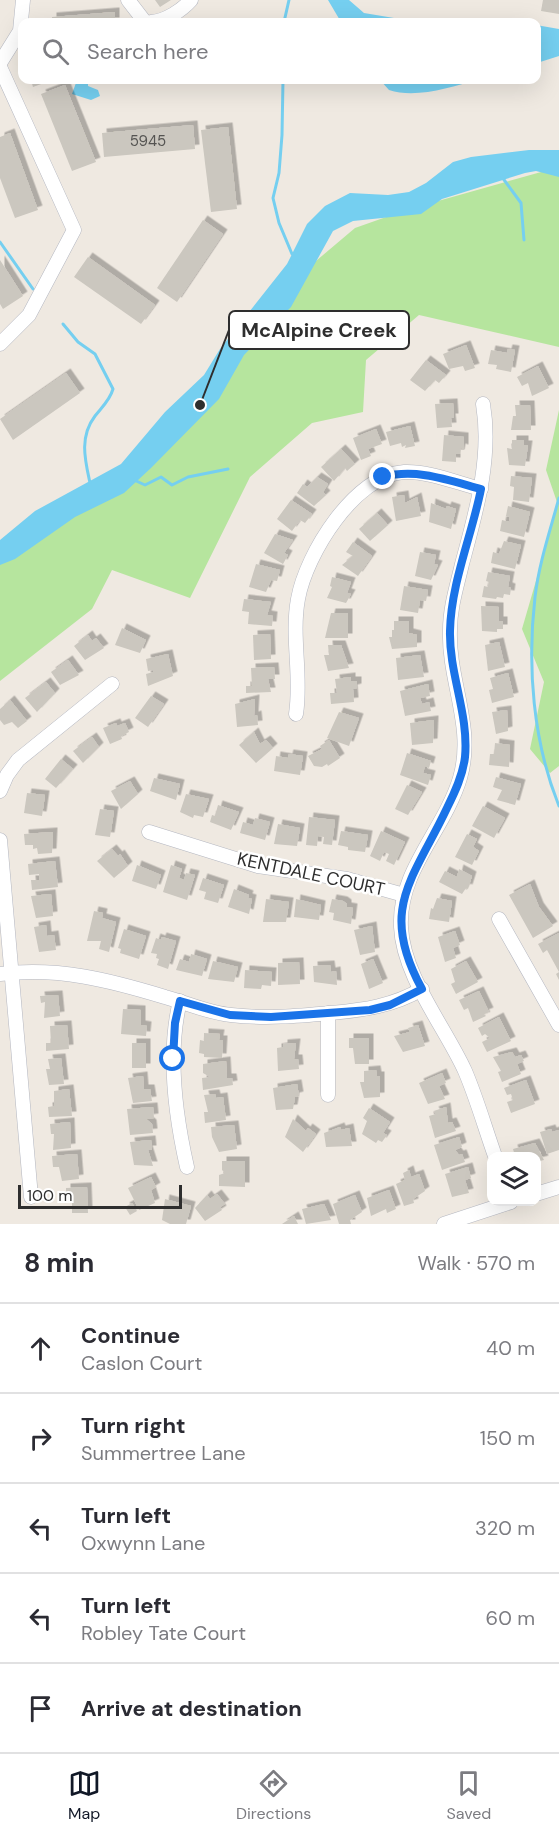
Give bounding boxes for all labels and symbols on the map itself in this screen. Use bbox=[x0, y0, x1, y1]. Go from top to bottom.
house number: 5945 bbox=[130, 131, 166, 151]
callout: McAlpine Creek bbox=[229, 311, 409, 349]
text: McAlpine Creek bbox=[241, 317, 397, 343]
route end bbox=[369, 463, 395, 489]
street label: KENTDALE COURT bbox=[235, 847, 387, 901]
route start bbox=[159, 1045, 185, 1071]
scale bar bbox=[18, 1182, 182, 1210]

